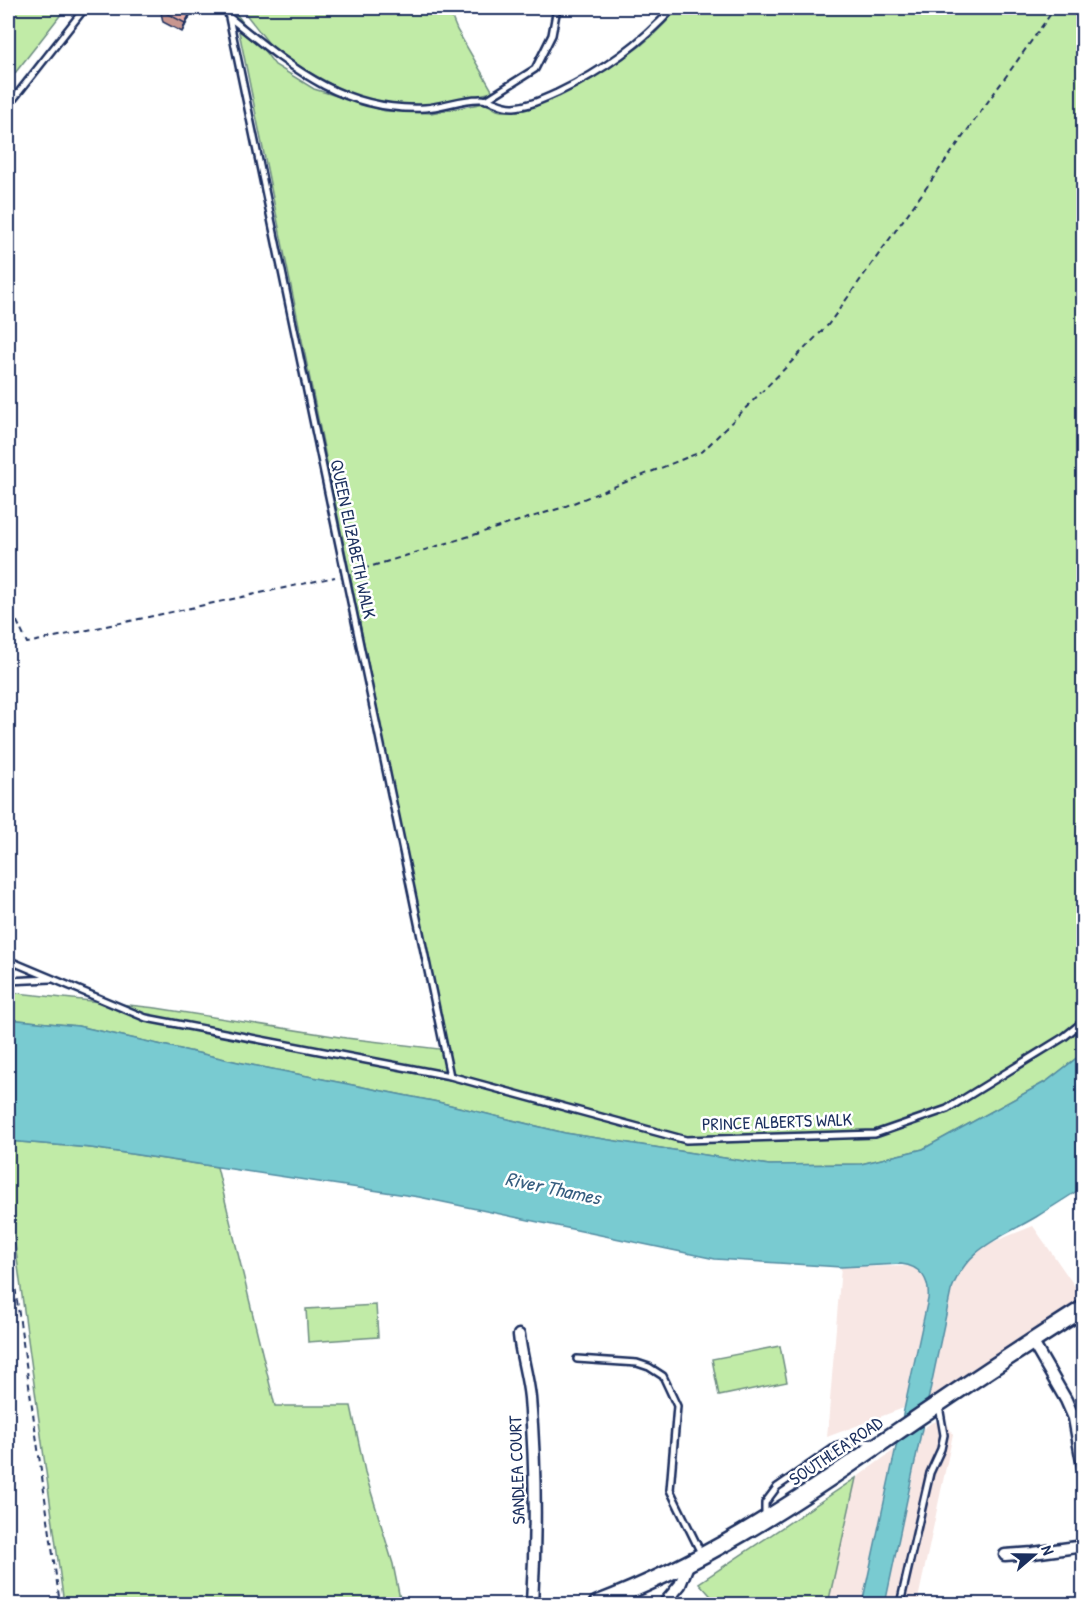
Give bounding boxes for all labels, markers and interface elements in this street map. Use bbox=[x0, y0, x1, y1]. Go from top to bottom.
street label: QUEEN ELIZABETH WALK bbox=[324, 457, 383, 621]
street label: PRINCE ALBERTS WALK bbox=[702, 1106, 853, 1137]
water label: River Thames bbox=[503, 1164, 605, 1211]
street label: SOUTHLEA ROAD bbox=[784, 1410, 888, 1491]
street label: SANDLEA COURT bbox=[502, 1414, 531, 1525]
north arrow bbox=[1004, 1525, 1064, 1585]
text: N bbox=[1036, 1542, 1060, 1558]

